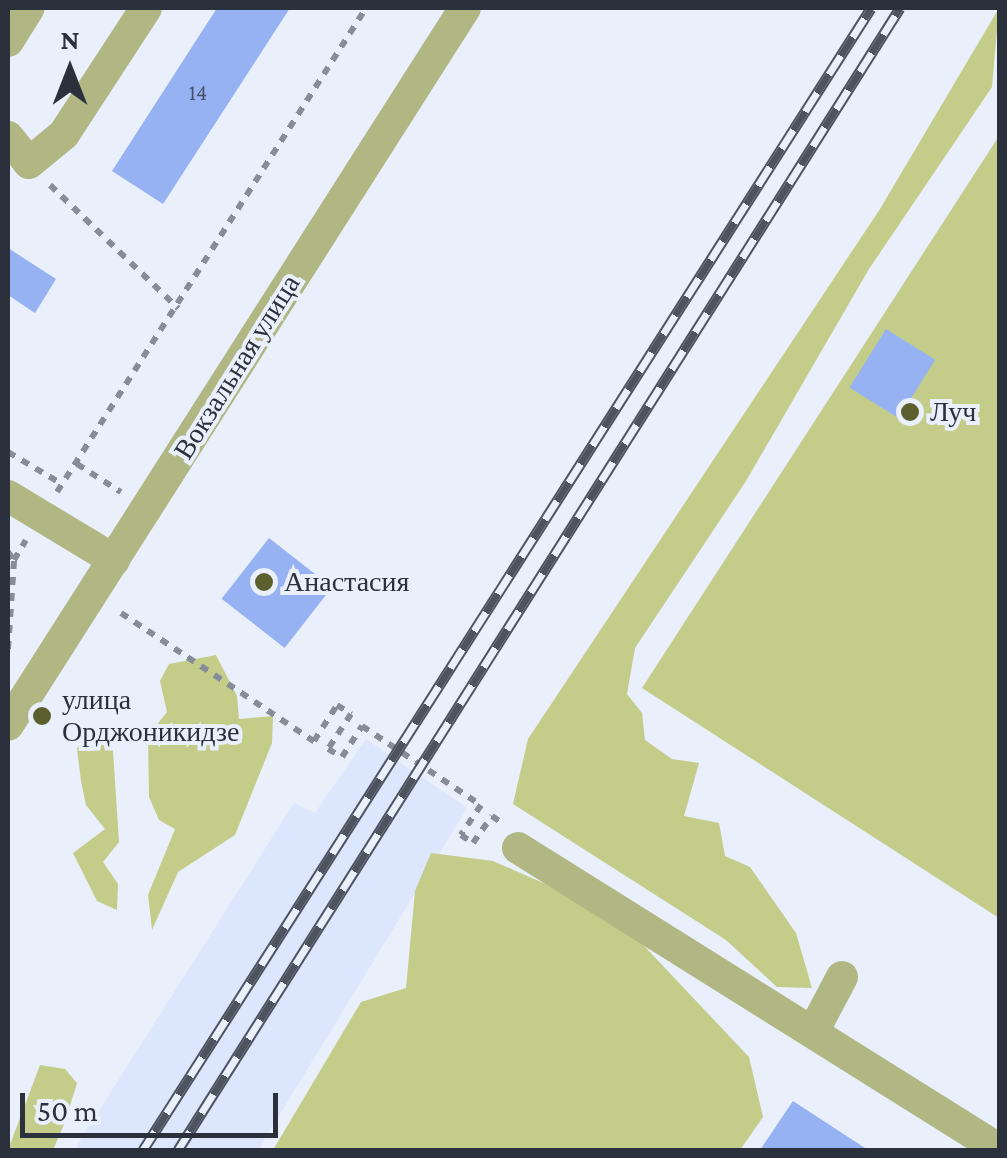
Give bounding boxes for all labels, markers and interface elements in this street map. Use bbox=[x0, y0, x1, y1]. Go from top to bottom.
north arrow bbox=[20, 20, 120, 120]
text: N bbox=[60, 24, 80, 55]
house number: 14 bbox=[189, 80, 207, 106]
street label: Вокзальная улица bbox=[167, 269, 307, 465]
place label: Луч bbox=[930, 395, 976, 429]
marker: Луч bbox=[899, 401, 921, 423]
place label: Анастасия bbox=[284, 565, 409, 599]
marker: Анастасия bbox=[253, 571, 275, 593]
place label: улица Орджоникидзе bbox=[62, 683, 239, 749]
marker: улица Орджоникидзе bbox=[31, 705, 53, 727]
scale bar bbox=[25, 1073, 282, 1135]
text: 50 m bbox=[37, 1094, 98, 1127]

